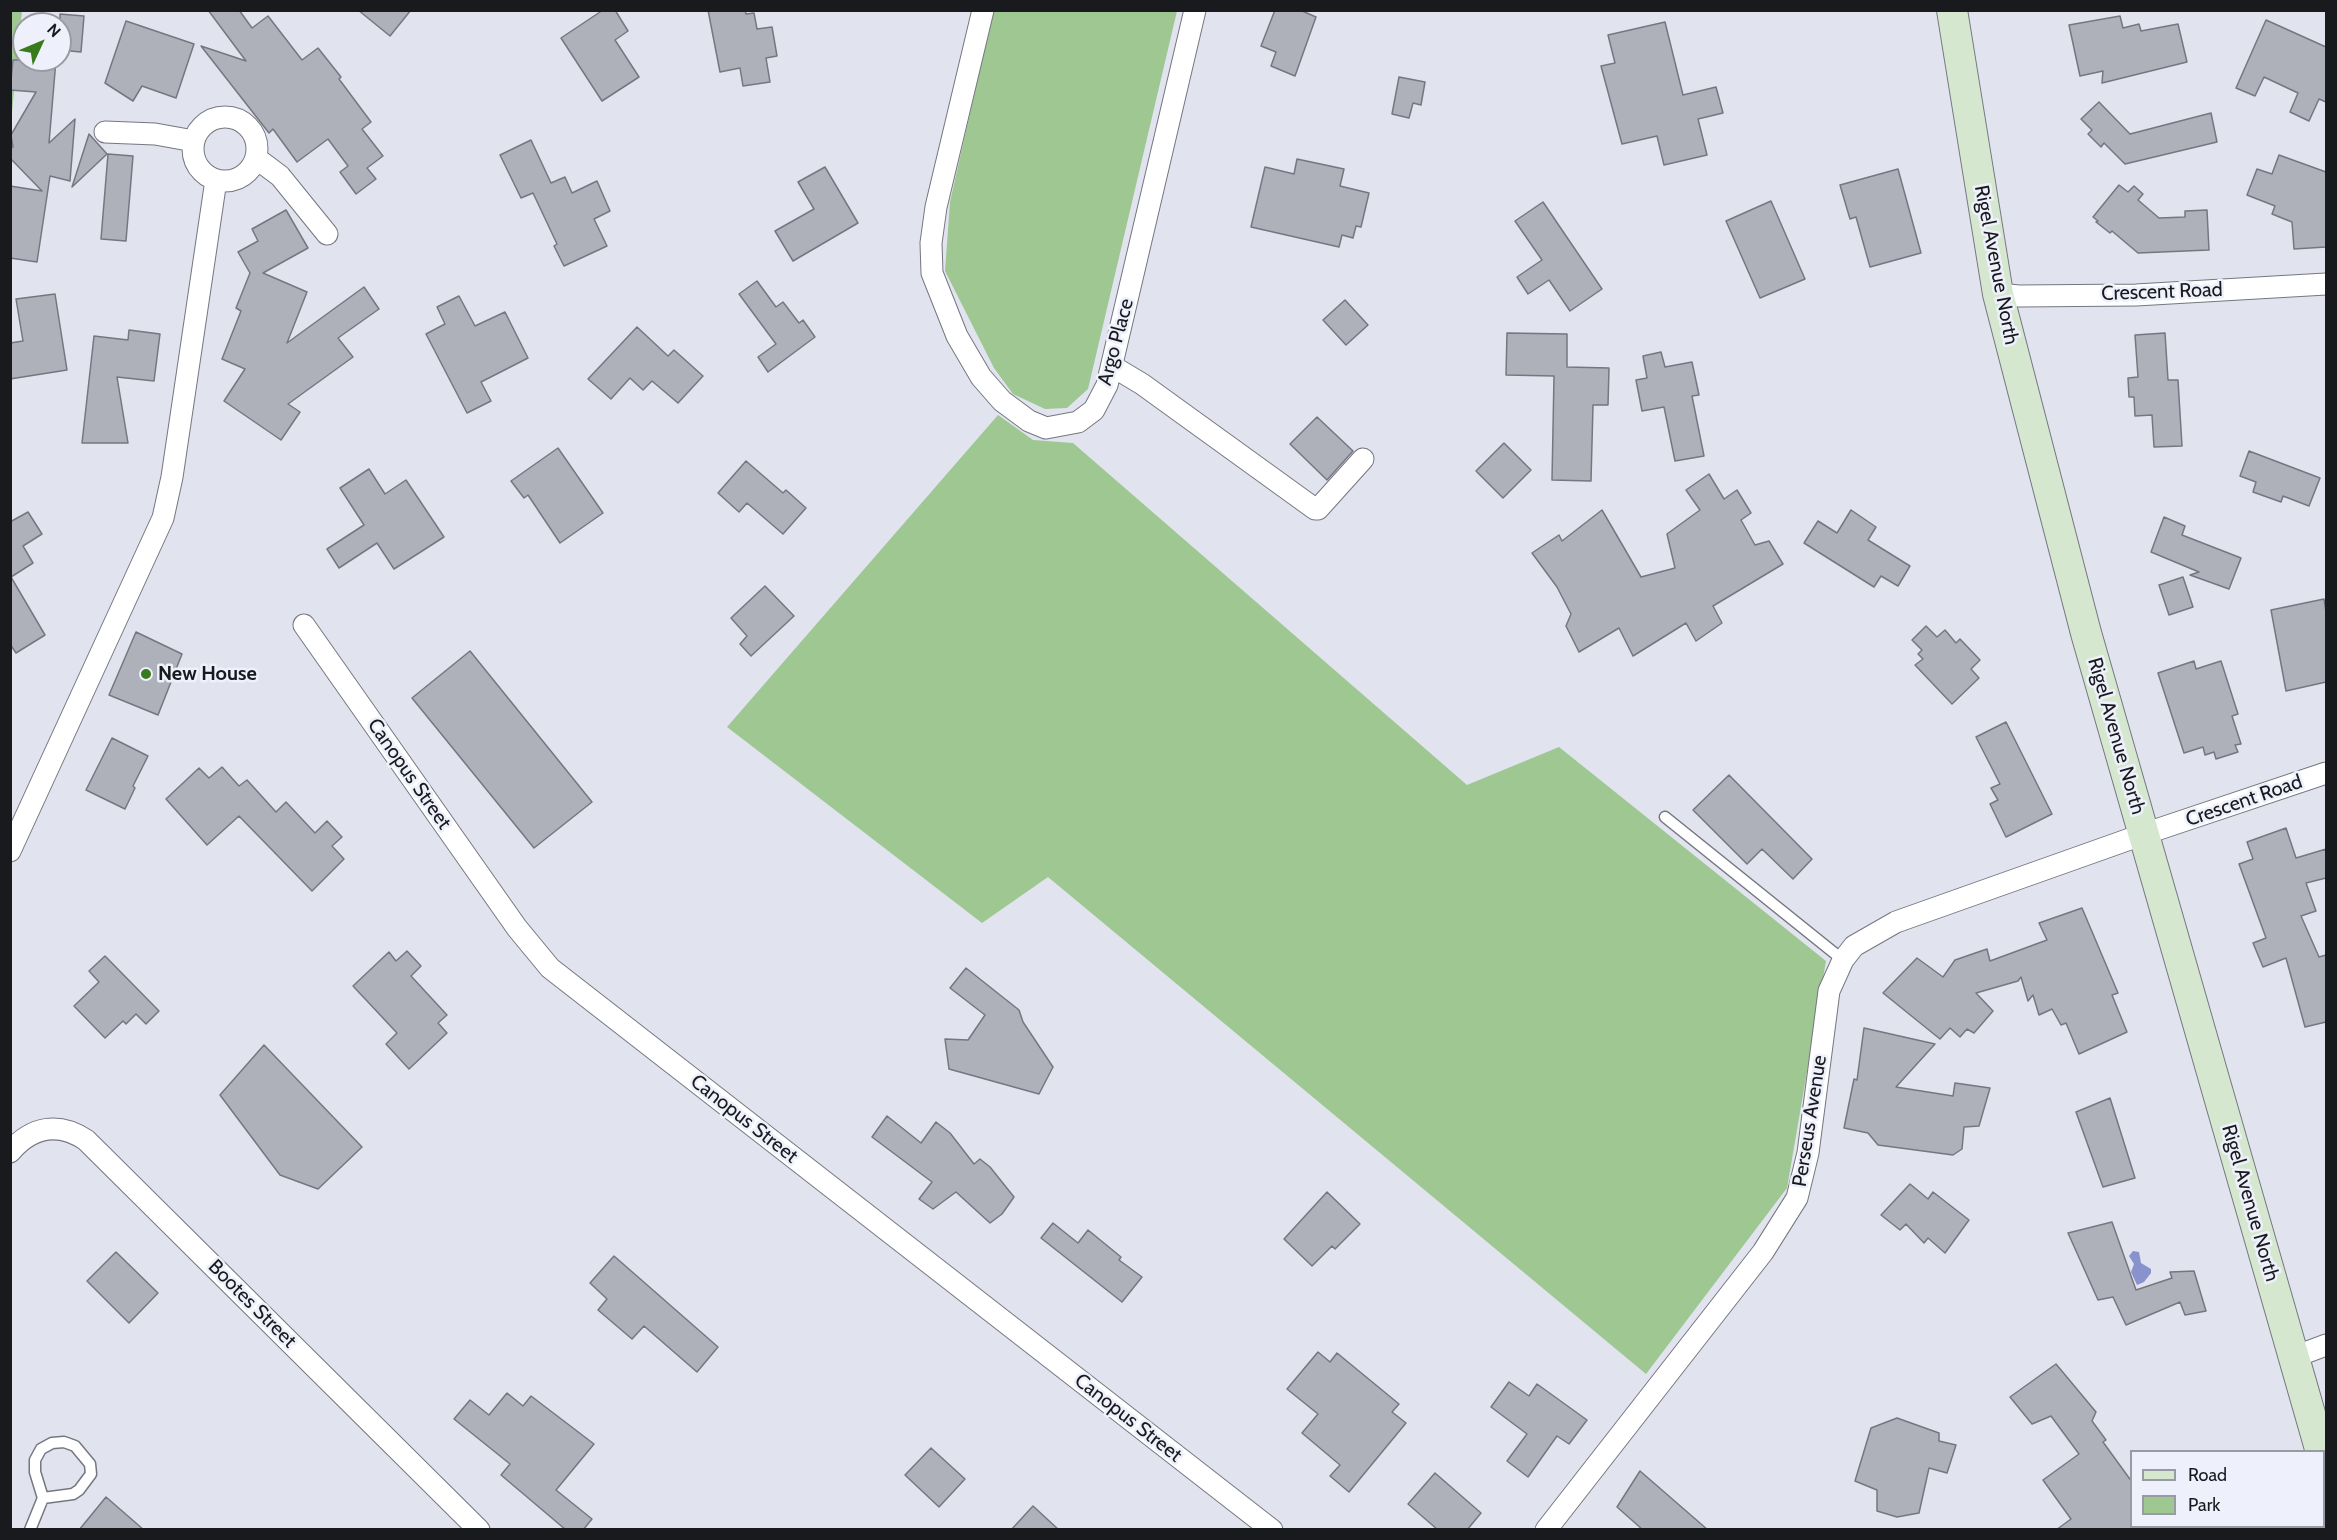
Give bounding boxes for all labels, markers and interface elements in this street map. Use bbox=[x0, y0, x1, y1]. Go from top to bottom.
north arrow bbox=[12, 12, 72, 72]
text: N bbox=[43, 20, 65, 41]
street label: Rigel Avenue North bbox=[1969, 183, 2023, 347]
street label: Crescent Road bbox=[2101, 278, 2223, 306]
street label: Argo Place bbox=[1093, 296, 1139, 388]
street label: Rigel Avenue North bbox=[2082, 655, 2150, 817]
place label: New House bbox=[158, 662, 257, 686]
marker: New House bbox=[139, 667, 153, 681]
street label: Canopus Street bbox=[362, 714, 456, 834]
street label: Crescent Road bbox=[2183, 770, 2305, 832]
street label: Perseus Avenue bbox=[1788, 1053, 1832, 1189]
street label: Canopus Street bbox=[685, 1070, 803, 1168]
street label: Rigel Avenue North bbox=[2216, 1122, 2284, 1284]
street label: Bootes Street bbox=[203, 1255, 301, 1353]
street label: Canopus Street bbox=[1069, 1369, 1187, 1467]
legend bbox=[2130, 1450, 2325, 1528]
text: Road bbox=[2188, 1464, 2227, 1486]
text: Park bbox=[2188, 1494, 2220, 1516]

